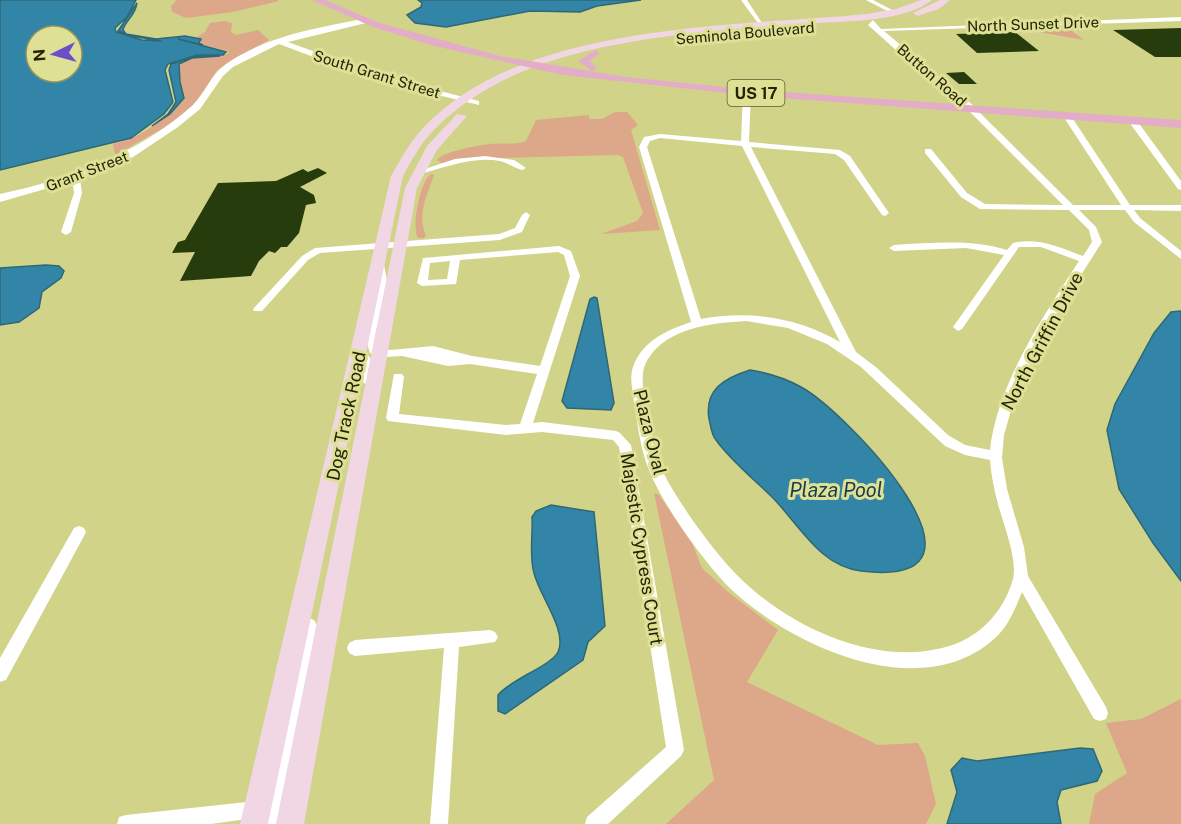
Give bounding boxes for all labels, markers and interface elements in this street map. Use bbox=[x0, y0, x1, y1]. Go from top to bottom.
street label: North Sunset Drive bbox=[967, 13, 1099, 35]
street label: Seminola Boulevard bbox=[675, 18, 815, 48]
north arrow bbox=[24, 24, 84, 84]
street label: Button Road bbox=[894, 40, 970, 110]
street label: South Grant Street bbox=[311, 47, 443, 101]
text: N bbox=[30, 48, 50, 62]
road number: US 17 bbox=[728, 80, 784, 106]
street label: Grant Street bbox=[44, 148, 131, 194]
street label: North Griffin Drive bbox=[997, 269, 1087, 413]
street label: Dog Track Road bbox=[322, 349, 370, 483]
street label: Plaza Oval bbox=[629, 387, 671, 477]
street label: Majestic Cypress Court bbox=[616, 451, 668, 647]
water label: Plaza Pool bbox=[789, 478, 883, 502]

